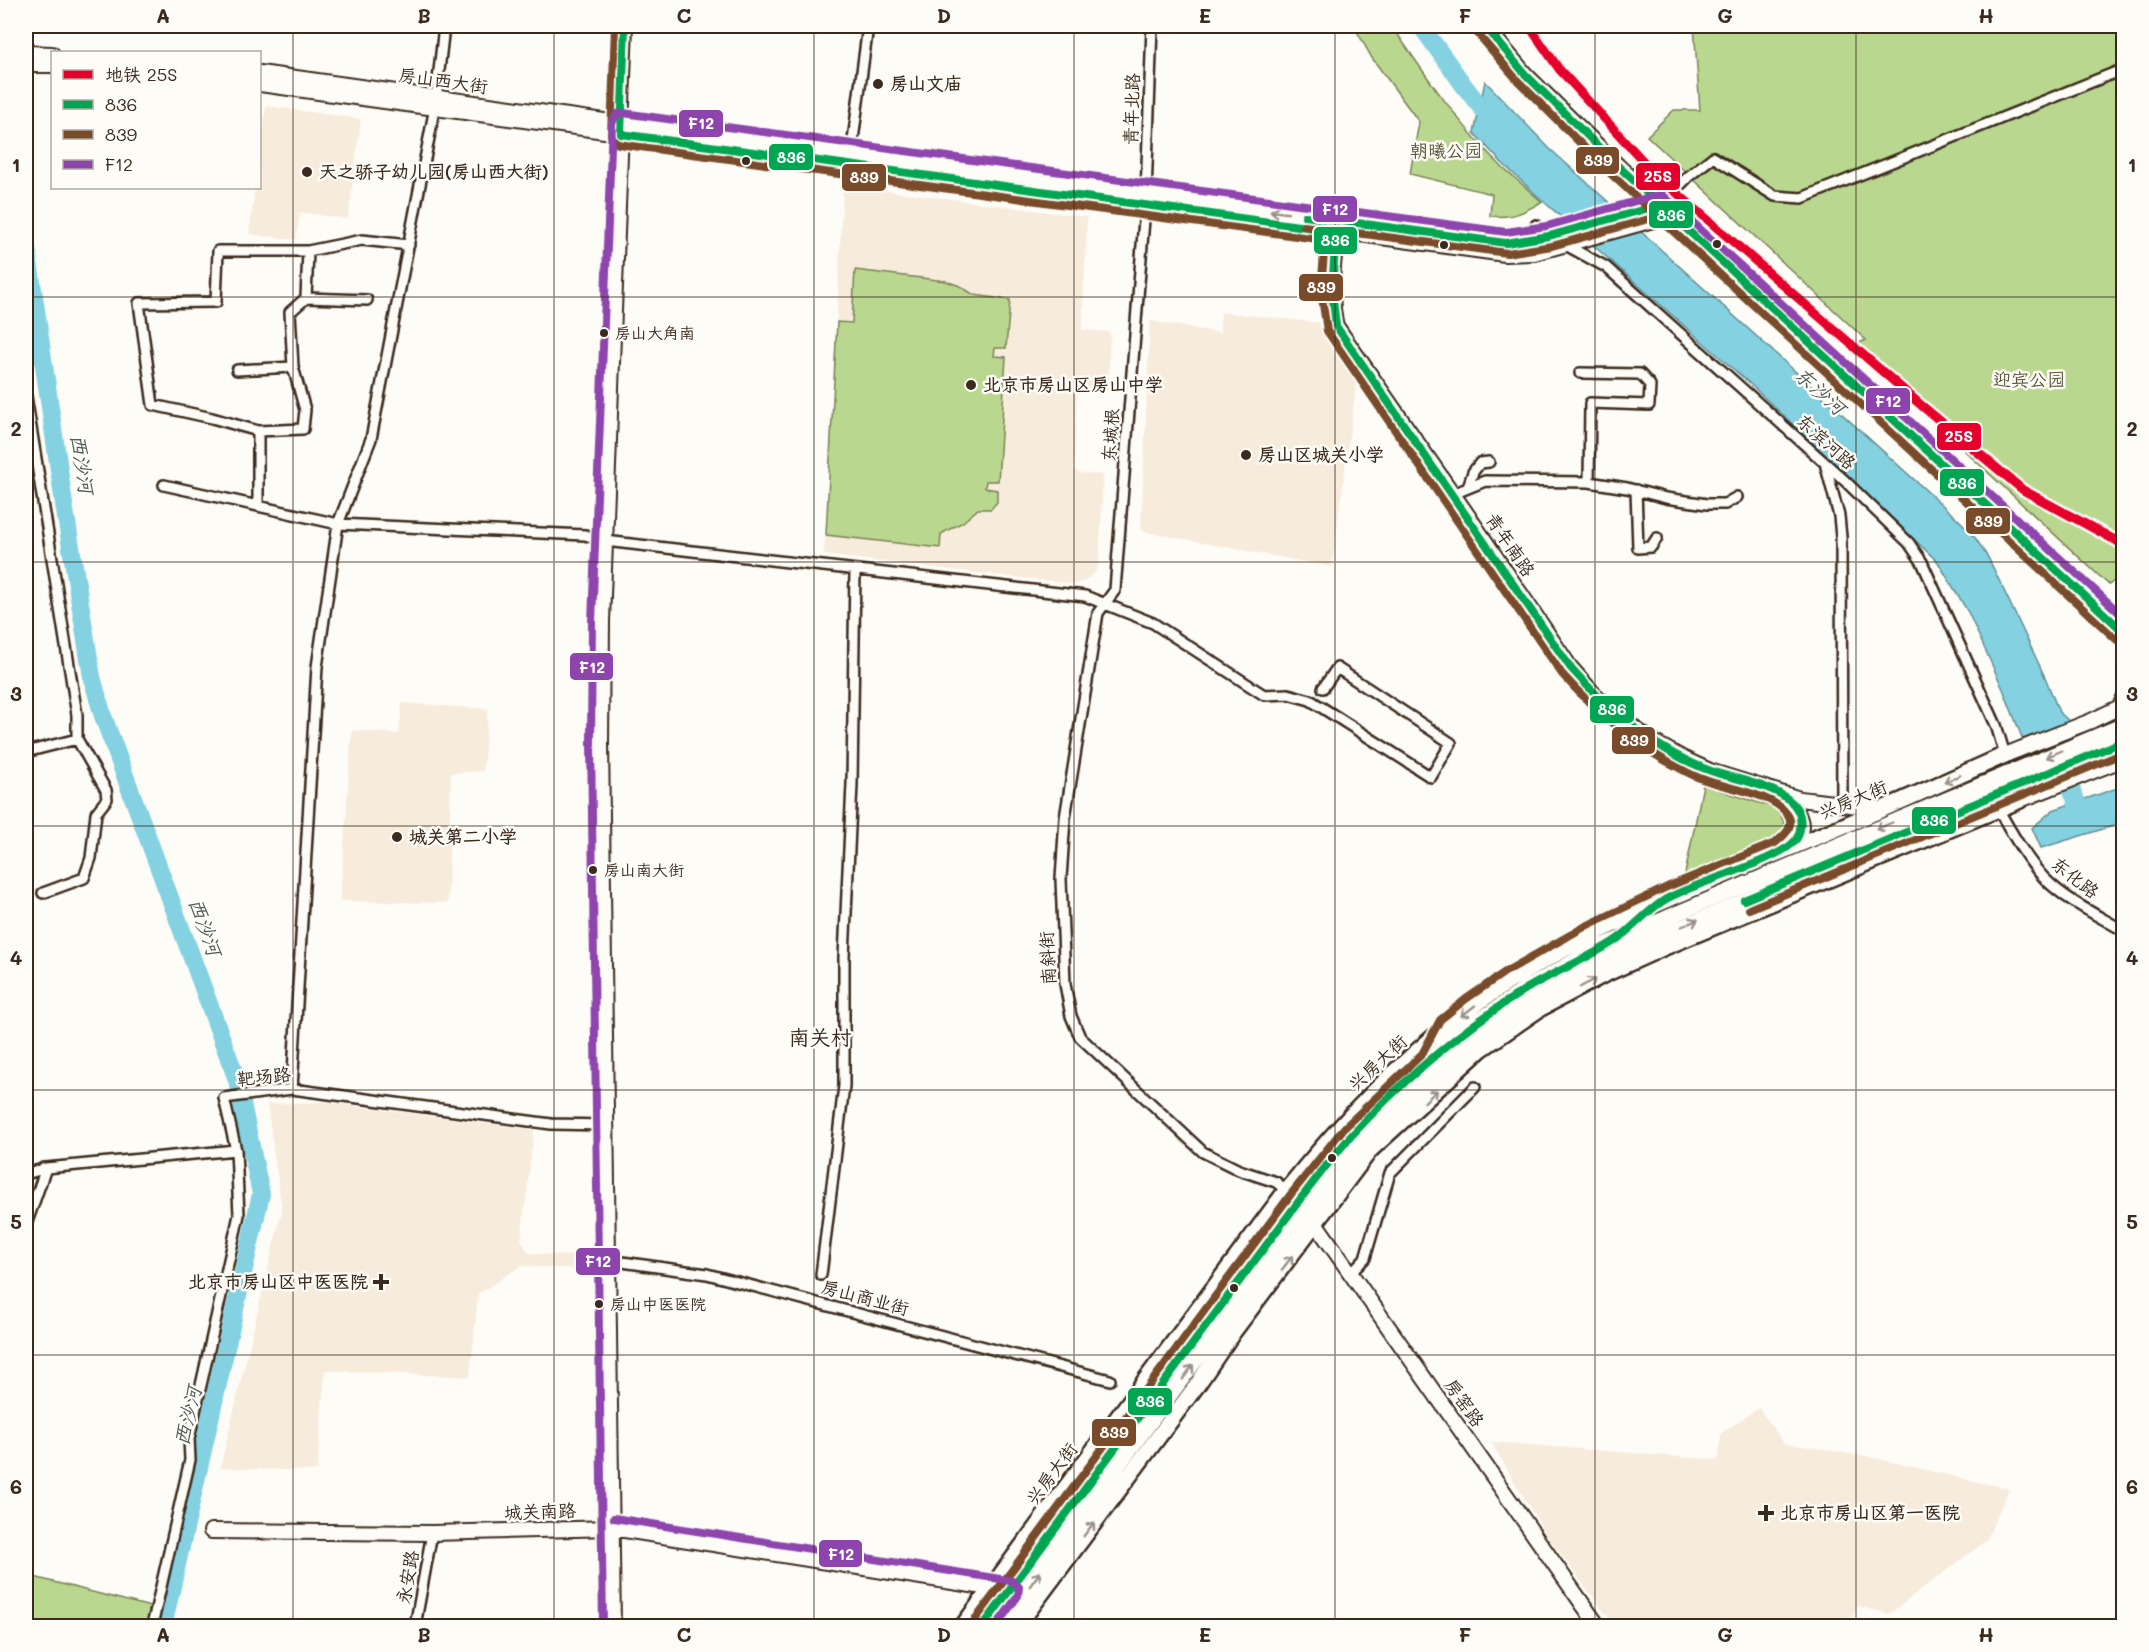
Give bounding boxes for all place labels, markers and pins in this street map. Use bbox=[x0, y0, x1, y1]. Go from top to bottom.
place label: 房山文庙 bbox=[890, 71, 962, 95]
marker: 房山文庙 bbox=[871, 77, 885, 91]
unlabelled marker bbox=[740, 155, 752, 167]
place label: 天之骄子幼儿园(房山西大街) bbox=[319, 159, 549, 183]
marker: 天之骄子幼儿园(房山西大街) bbox=[300, 165, 314, 179]
unlabelled marker bbox=[1711, 238, 1723, 250]
unlabelled marker bbox=[1438, 239, 1450, 251]
place label: 房山大角南 bbox=[615, 322, 695, 343]
marker: 房山大角南 bbox=[598, 327, 610, 339]
place label: 北京市房山区房山中学 bbox=[983, 372, 1163, 396]
marker: 北京市房山区房山中学 bbox=[964, 378, 978, 392]
place label: 房山区城关小学 bbox=[1258, 442, 1384, 466]
marker: 房山区城关小学 bbox=[1239, 448, 1253, 462]
place label: 城关第二小学 bbox=[409, 824, 517, 848]
marker: 城关第二小学 bbox=[390, 830, 404, 844]
place label: 房山南大街 bbox=[604, 859, 684, 880]
marker: 房山南大街 bbox=[587, 864, 599, 876]
unlabelled marker bbox=[1326, 1152, 1338, 1164]
place label: 北京市房山区中医医院 bbox=[188, 1269, 368, 1293]
marker: 北京市房山区中医医院 bbox=[372, 1273, 390, 1291]
unlabelled marker bbox=[1228, 1282, 1240, 1294]
place label: 房山中医医院 bbox=[610, 1293, 706, 1314]
marker: 房山中医医院 bbox=[593, 1298, 605, 1310]
place label: 北京市房山区第一医院 bbox=[1780, 1500, 1960, 1524]
marker: 北京市房山区第一医院 bbox=[1757, 1504, 1775, 1522]

